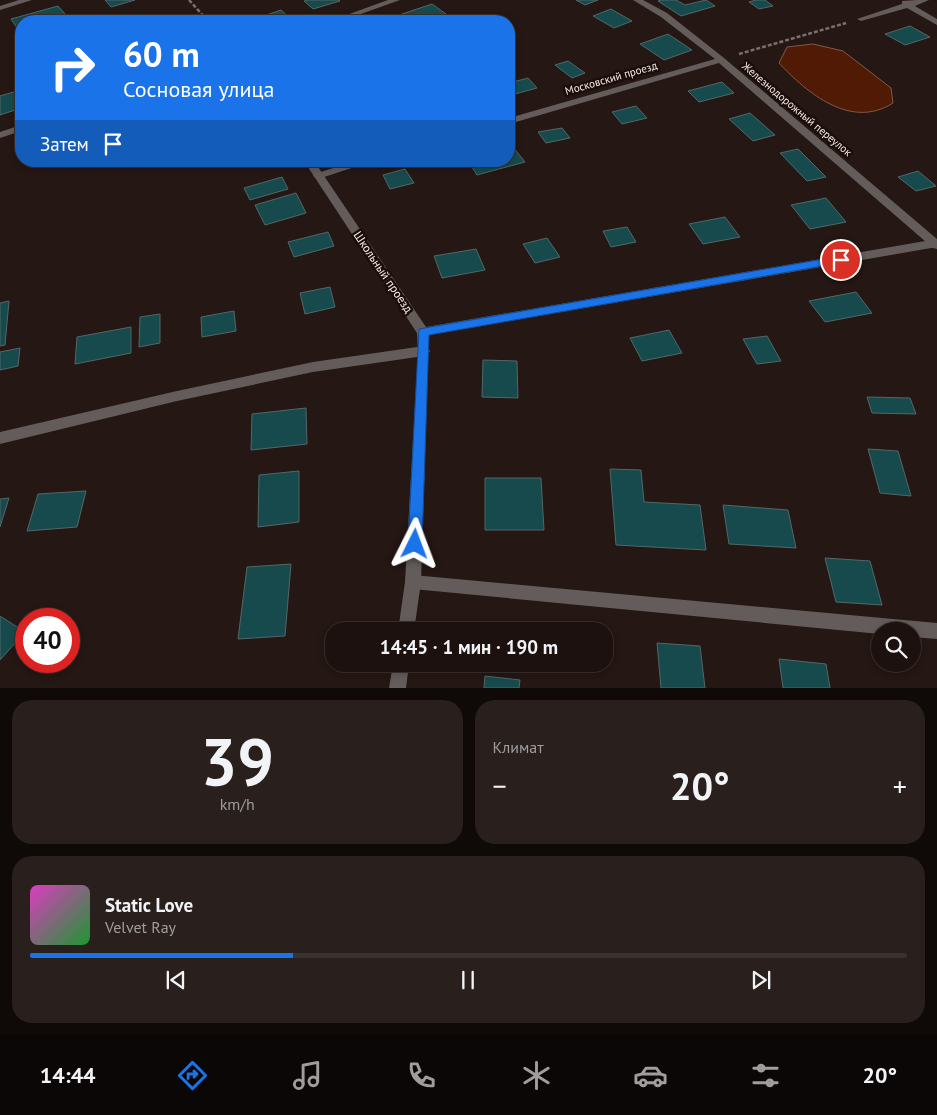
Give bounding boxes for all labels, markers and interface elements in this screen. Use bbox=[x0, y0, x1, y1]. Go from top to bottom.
text: 60 m bbox=[123, 31, 200, 77]
icon: right bbox=[40, 35, 105, 100]
street label: Московский проезд bbox=[563, 58, 659, 98]
street label: Железнодорожный переулок bbox=[738, 58, 855, 160]
text: Сосновая улица bbox=[123, 75, 274, 103]
icon: arrive bbox=[99, 130, 127, 158]
text: Затем bbox=[40, 132, 89, 156]
street label: Школьный проезд bbox=[350, 228, 417, 316]
pin bbox=[820, 239, 862, 281]
icon: arrive bbox=[827, 246, 855, 274]
position arrow bbox=[388, 517, 440, 569]
speed limit sign: 40 bbox=[15, 608, 80, 673]
map controls bbox=[871, 622, 921, 672]
button: search bbox=[871, 622, 921, 672]
text: 14:45 · 1 мин · 190 m bbox=[380, 635, 558, 659]
text: 39 bbox=[200, 719, 274, 803]
text: Климат bbox=[493, 737, 544, 757]
text: 20° bbox=[670, 761, 730, 810]
text: − bbox=[493, 767, 507, 804]
text: + bbox=[893, 767, 907, 804]
text: km/h bbox=[220, 794, 255, 814]
text: Static Love bbox=[105, 893, 193, 917]
text: Velvet Ray bbox=[105, 917, 176, 937]
icon: previous bbox=[162, 966, 190, 994]
icon: pause bbox=[454, 966, 482, 994]
icon: next bbox=[747, 966, 775, 994]
icon: directions bbox=[175, 1058, 210, 1093]
icon: music bbox=[290, 1058, 325, 1093]
icon: phone bbox=[404, 1058, 439, 1093]
icon: climate bbox=[519, 1058, 554, 1093]
icon: car bbox=[633, 1058, 668, 1093]
icon: filters bbox=[748, 1058, 783, 1093]
text: 14:44 bbox=[40, 1061, 96, 1089]
text: 20° bbox=[863, 1061, 897, 1089]

